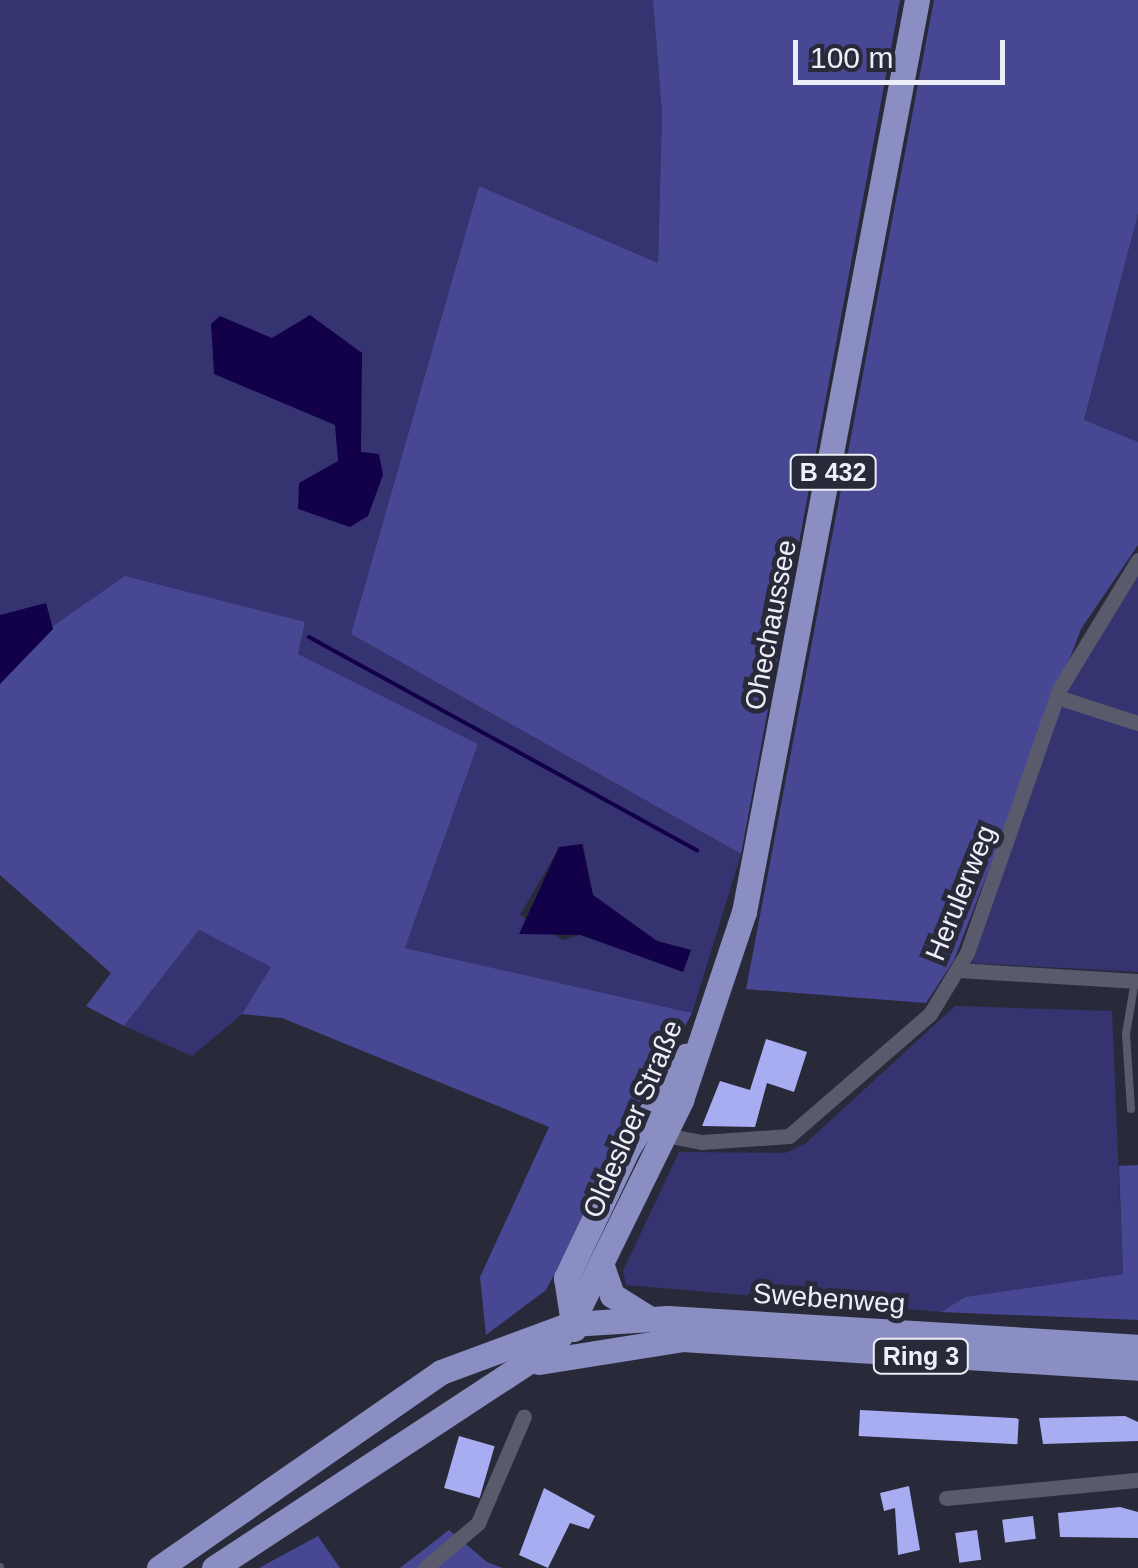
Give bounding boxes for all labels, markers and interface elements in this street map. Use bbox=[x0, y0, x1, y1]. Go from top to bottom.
scale bar bbox=[798, 20, 1010, 82]
text: 100 m bbox=[810, 41, 893, 74]
road number: B 432 bbox=[788, 452, 878, 492]
street label: Ohechaussee bbox=[738, 537, 804, 713]
street label: Herulerweg bbox=[919, 820, 1003, 966]
street label: Oldesloer Straße bbox=[576, 1015, 690, 1223]
street label: Swebenweg bbox=[752, 1277, 906, 1321]
road number: Ring 3 bbox=[871, 1336, 971, 1376]

